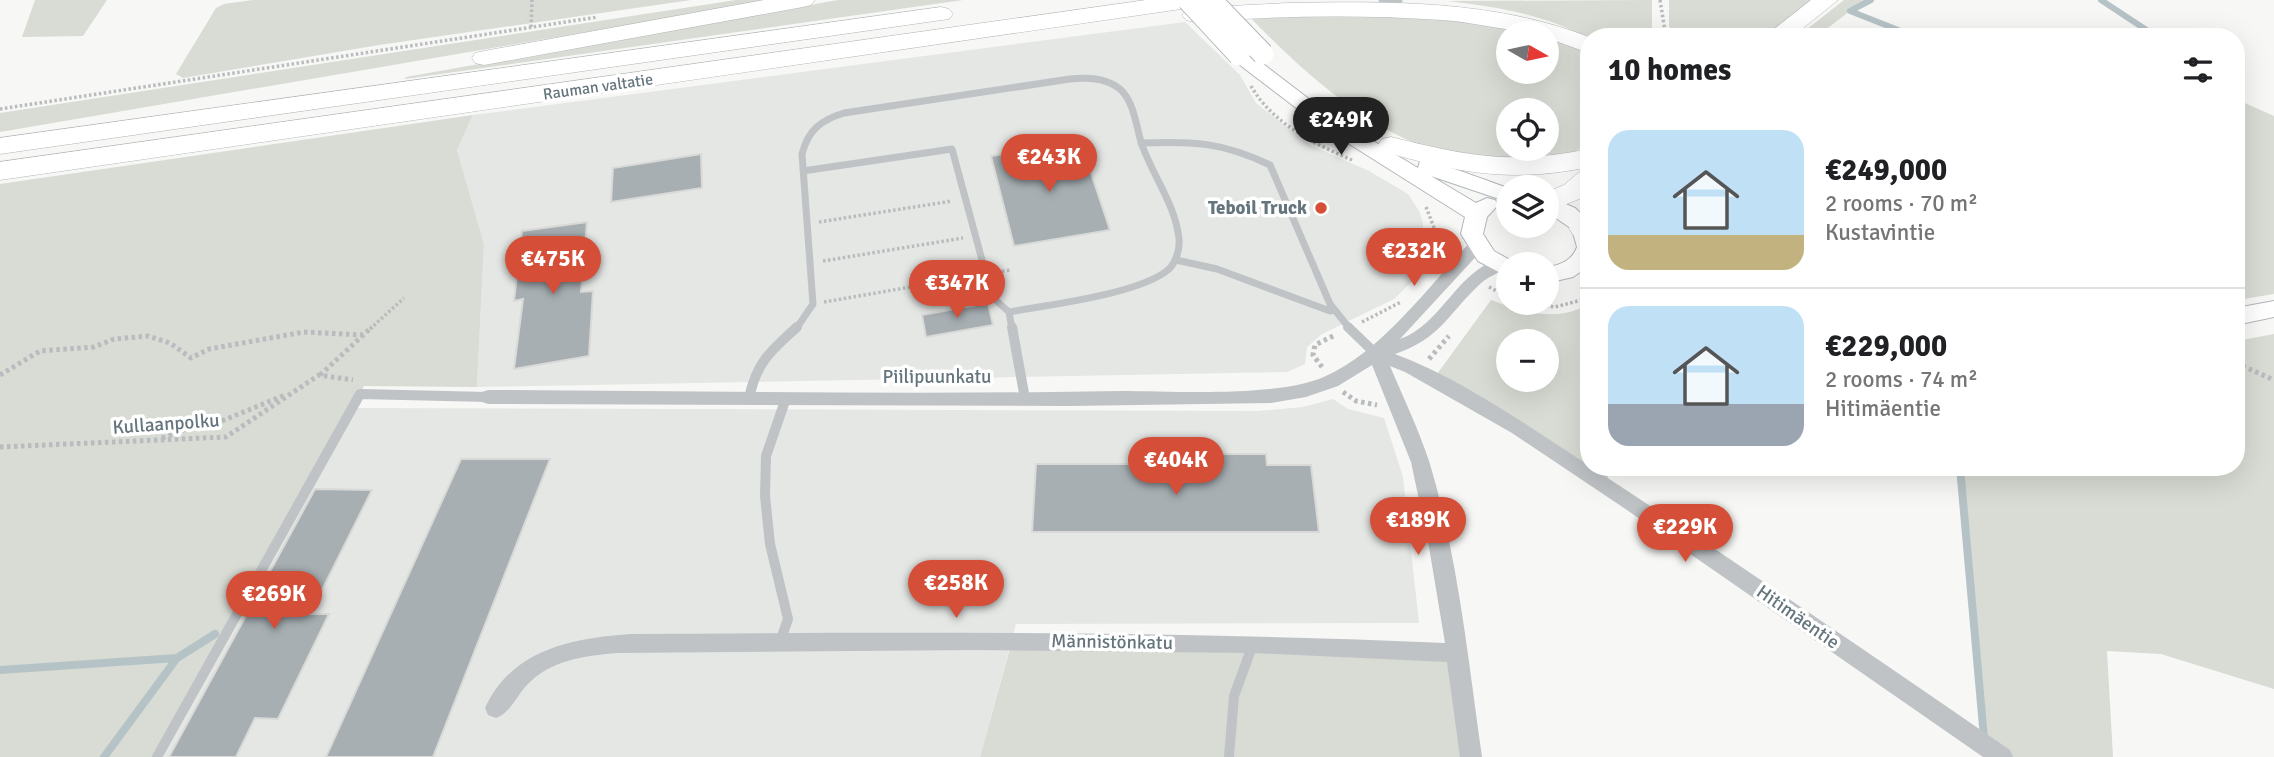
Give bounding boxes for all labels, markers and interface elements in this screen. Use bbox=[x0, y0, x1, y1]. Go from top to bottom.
north arrow bbox=[1496, 21, 1559, 84]
map controls bbox=[1496, 21, 1559, 392]
icon: filters bbox=[2179, 51, 2217, 89]
text: 10 homes bbox=[1608, 52, 1731, 89]
street label: Rauman valtatie bbox=[542, 69, 654, 105]
pin: €249K bbox=[1292, 97, 1390, 157]
button: locate bbox=[1496, 98, 1559, 161]
text: €249K bbox=[1309, 105, 1373, 134]
pin: €243K bbox=[1000, 134, 1098, 194]
text: €243K bbox=[1017, 142, 1081, 171]
text: €249,000 bbox=[1825, 152, 1947, 189]
icon: home bbox=[1664, 158, 1748, 242]
button: layers bbox=[1496, 175, 1559, 238]
text: 2 rooms · 70 m² bbox=[1825, 189, 1978, 218]
place label: Teboil Truck bbox=[1208, 196, 1307, 220]
marker: Teboil Truck bbox=[1313, 200, 1329, 216]
text: Kustavintie bbox=[1825, 218, 1935, 247]
pin: €232K bbox=[1365, 229, 1463, 288]
pin: €475K bbox=[504, 236, 602, 296]
text: €232K bbox=[1382, 236, 1446, 265]
text: €475K bbox=[521, 244, 585, 273]
button: + bbox=[1496, 252, 1559, 315]
pin: €347K bbox=[908, 260, 1006, 320]
text: €347K bbox=[925, 268, 989, 297]
text: €229,000 bbox=[1825, 328, 1947, 365]
button: − bbox=[1496, 329, 1559, 392]
icon: home bbox=[1664, 334, 1748, 418]
street label: Piilipuunkatu bbox=[883, 365, 991, 389]
text: 2 rooms · 74 m² bbox=[1825, 365, 1978, 394]
text: Hitimäentie bbox=[1825, 394, 1941, 423]
street label: Kullaanpolku bbox=[112, 408, 220, 440]
pin: €404K bbox=[1127, 438, 1225, 497]
text: €404K bbox=[1144, 445, 1208, 474]
pin: €189K bbox=[1369, 498, 1467, 557]
pin: €229K bbox=[1636, 504, 1734, 564]
text: €189K bbox=[1386, 505, 1450, 534]
text: €229K bbox=[1653, 512, 1717, 541]
pin: €258K bbox=[907, 560, 1005, 620]
text: €258K bbox=[924, 568, 988, 597]
pin: €269K bbox=[225, 572, 323, 631]
text: €269K bbox=[242, 579, 306, 608]
street label: Hitimäentie bbox=[1752, 580, 1844, 654]
street label: Männistönkatu bbox=[1051, 629, 1173, 655]

